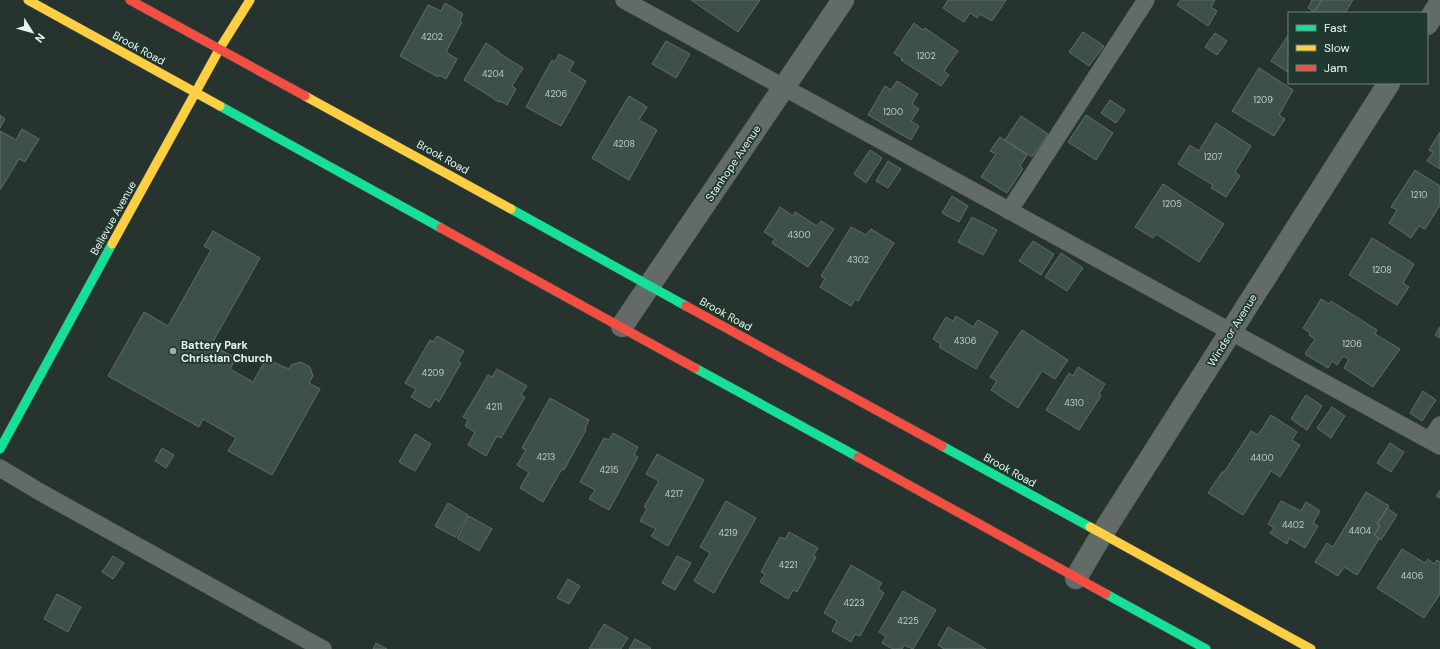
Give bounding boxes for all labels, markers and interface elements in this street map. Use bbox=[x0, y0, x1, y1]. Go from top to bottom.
north arrow bbox=[12, 12, 52, 52]
legend bbox=[1288, 12, 1428, 84]
text: Fast bbox=[1324, 20, 1347, 36]
street label: Brook Road bbox=[110, 28, 168, 68]
text: N bbox=[32, 31, 48, 45]
house number: 4202 bbox=[421, 31, 443, 43]
text: Slow bbox=[1324, 40, 1350, 56]
house number: 1202 bbox=[916, 50, 936, 62]
text: Jam bbox=[1324, 60, 1347, 76]
house number: 4204 bbox=[482, 68, 505, 80]
house number: 4206 bbox=[545, 88, 568, 100]
house number: 1209 bbox=[1253, 94, 1273, 106]
house number: 1200 bbox=[883, 106, 903, 118]
street label: Stanhope Avenue bbox=[702, 122, 764, 204]
street label: Brook Road bbox=[414, 137, 472, 177]
house number: 4208 bbox=[613, 138, 635, 150]
house number: 1207 bbox=[1204, 151, 1223, 163]
street label: Bellevue Avenue bbox=[87, 179, 139, 257]
house number: 1210 bbox=[1411, 189, 1427, 201]
house number: 1205 bbox=[1162, 198, 1182, 210]
house number: 4300 bbox=[787, 229, 811, 241]
house number: 4302 bbox=[847, 254, 869, 266]
house number: 1208 bbox=[1372, 264, 1392, 276]
street label: Windsor Avenue bbox=[1204, 291, 1260, 369]
street label: Brook Road bbox=[697, 294, 755, 334]
house number: 4306 bbox=[954, 335, 977, 347]
place label: Battery Park Christian Church bbox=[181, 338, 272, 365]
house number: 1206 bbox=[1342, 338, 1362, 350]
marker: Battery Park Christian Church bbox=[168, 346, 178, 356]
house number: 4209 bbox=[422, 367, 445, 379]
house number: 4310 bbox=[1064, 397, 1084, 409]
house number: 4211 bbox=[486, 401, 502, 413]
street label: Brook Road bbox=[981, 450, 1039, 490]
house number: 4213 bbox=[537, 451, 555, 463]
house number: 4400 bbox=[1250, 452, 1274, 464]
house number: 4215 bbox=[600, 464, 618, 476]
house number: 4217 bbox=[665, 488, 683, 500]
house number: 4402 bbox=[1282, 519, 1304, 531]
house number: 4404 bbox=[1349, 525, 1372, 537]
house number: 4219 bbox=[718, 527, 738, 539]
house number: 4221 bbox=[779, 559, 798, 571]
house number: 4406 bbox=[1401, 570, 1424, 582]
house number: 4223 bbox=[843, 597, 865, 609]
house number: 4225 bbox=[897, 615, 919, 627]

